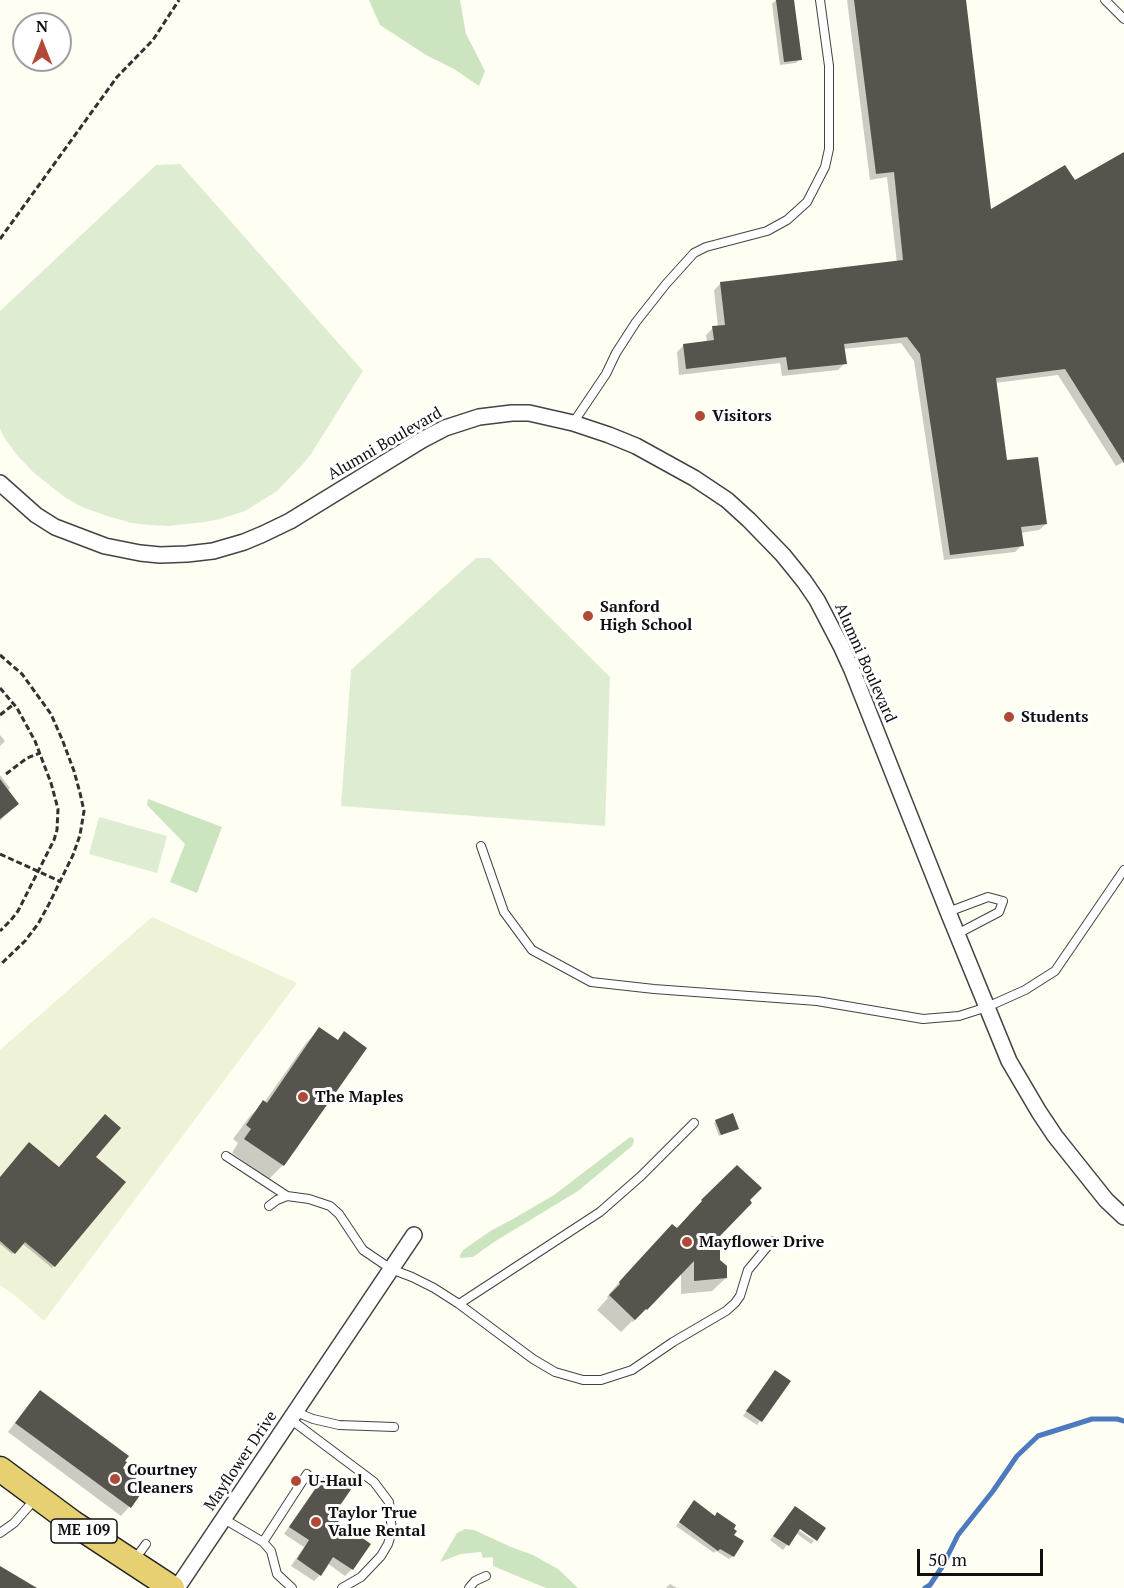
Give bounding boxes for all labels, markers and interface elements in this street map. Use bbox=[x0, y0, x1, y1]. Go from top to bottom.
north arrow bbox=[12, 12, 72, 72]
text: N bbox=[36, 15, 48, 37]
street label: Alumni Boulevard bbox=[325, 404, 445, 484]
place label: Visitors bbox=[712, 406, 772, 426]
marker: Visitors bbox=[693, 409, 707, 423]
place label: Sanford High School bbox=[600, 597, 692, 635]
street label: Alumni Boulevard bbox=[830, 600, 900, 726]
marker: Sanford High School bbox=[581, 609, 595, 623]
place label: Students bbox=[1021, 707, 1088, 727]
marker: Students bbox=[1002, 710, 1016, 724]
place label: The Maples bbox=[315, 1087, 403, 1107]
marker: The Maples bbox=[296, 1090, 310, 1104]
place label: Mayflower Drive bbox=[699, 1232, 824, 1252]
marker: Mayflower Drive bbox=[680, 1235, 694, 1249]
street label: Mayflower Drive bbox=[201, 1407, 281, 1515]
place label: Courtney Cleaners bbox=[127, 1460, 197, 1498]
place label: U-Haul bbox=[308, 1471, 363, 1491]
marker: Courtney Cleaners bbox=[108, 1472, 122, 1486]
marker: U-Haul bbox=[289, 1474, 303, 1488]
place label: Taylor True Value Rental bbox=[328, 1503, 426, 1541]
marker: Taylor True Value Rental bbox=[309, 1515, 323, 1529]
road number: ME 109 bbox=[51, 1519, 117, 1543]
scale bar bbox=[920, 1537, 1046, 1575]
text: 50 m bbox=[928, 1547, 967, 1571]

